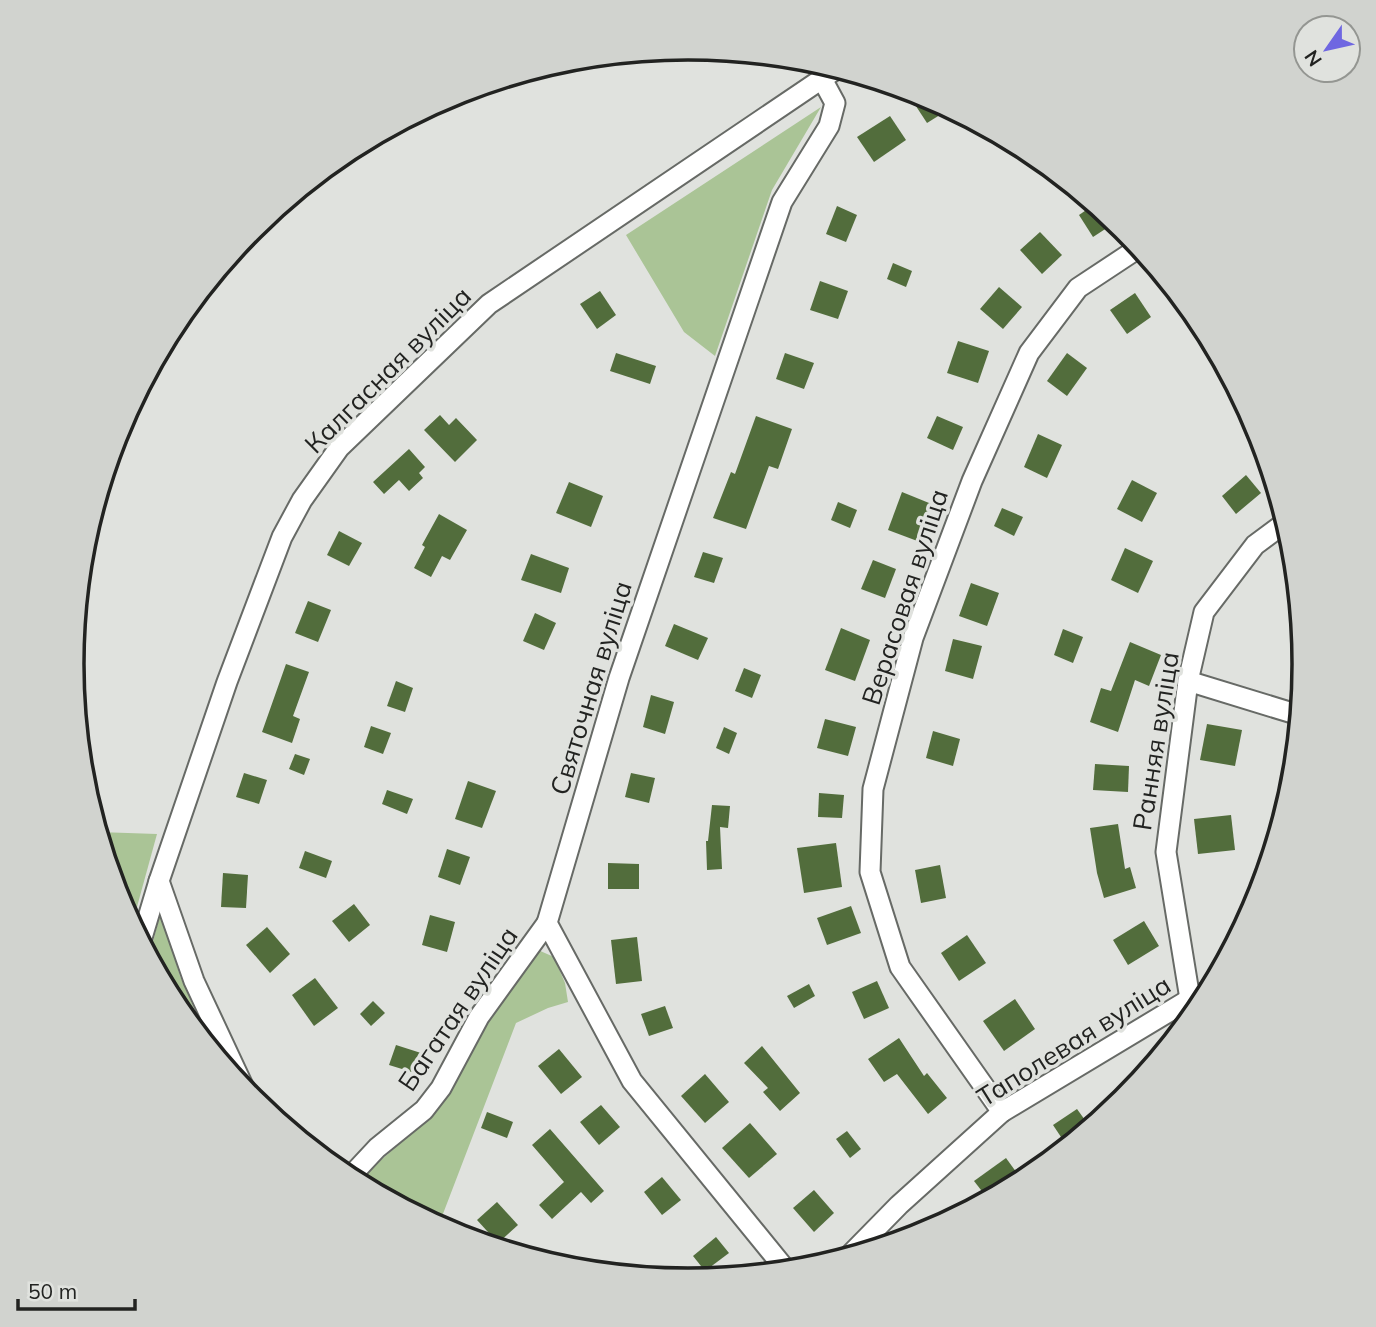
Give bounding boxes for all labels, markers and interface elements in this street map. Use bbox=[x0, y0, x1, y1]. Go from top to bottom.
north arrow bbox=[1292, 14, 1362, 84]
text: N bbox=[1299, 46, 1327, 71]
street label: Калгасная вуліца bbox=[297, 279, 478, 460]
street label: Верасовая вуліца bbox=[854, 485, 955, 709]
street label: Святочная вуліца bbox=[542, 577, 639, 799]
street label: Ранняя вуліца bbox=[1125, 649, 1186, 832]
street label: Багатая вуліца bbox=[391, 920, 525, 1097]
street label: Таполевая вуліца bbox=[971, 968, 1177, 1113]
scale bar bbox=[18, 1268, 135, 1312]
text: 50 m bbox=[28, 1278, 77, 1304]

